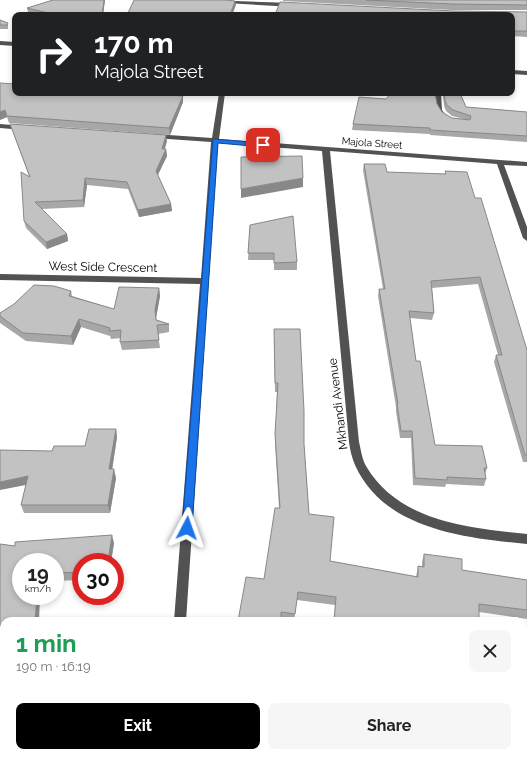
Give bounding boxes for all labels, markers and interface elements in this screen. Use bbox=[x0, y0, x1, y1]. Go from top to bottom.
text: 170 m bbox=[94, 27, 174, 60]
icon: right bbox=[28, 28, 80, 80]
text: Majola Street bbox=[94, 61, 203, 82]
pin bbox=[246, 128, 280, 162]
icon: arrive bbox=[252, 134, 274, 156]
street label: Majola Street bbox=[341, 135, 403, 151]
street label: West Side Crescent bbox=[49, 259, 157, 275]
street label: Mkhandi Avenue bbox=[325, 357, 351, 451]
position arrow bbox=[166, 507, 208, 549]
speed limit sign: 30 bbox=[72, 553, 124, 605]
text: 19 bbox=[27, 562, 49, 586]
text: km/h bbox=[25, 583, 51, 594]
text: 1 min bbox=[16, 629, 77, 658]
button: close bbox=[469, 630, 511, 672]
text: 190 m · 16:19 bbox=[16, 659, 91, 674]
button: Exit bbox=[16, 703, 260, 749]
button: Share bbox=[268, 703, 511, 749]

